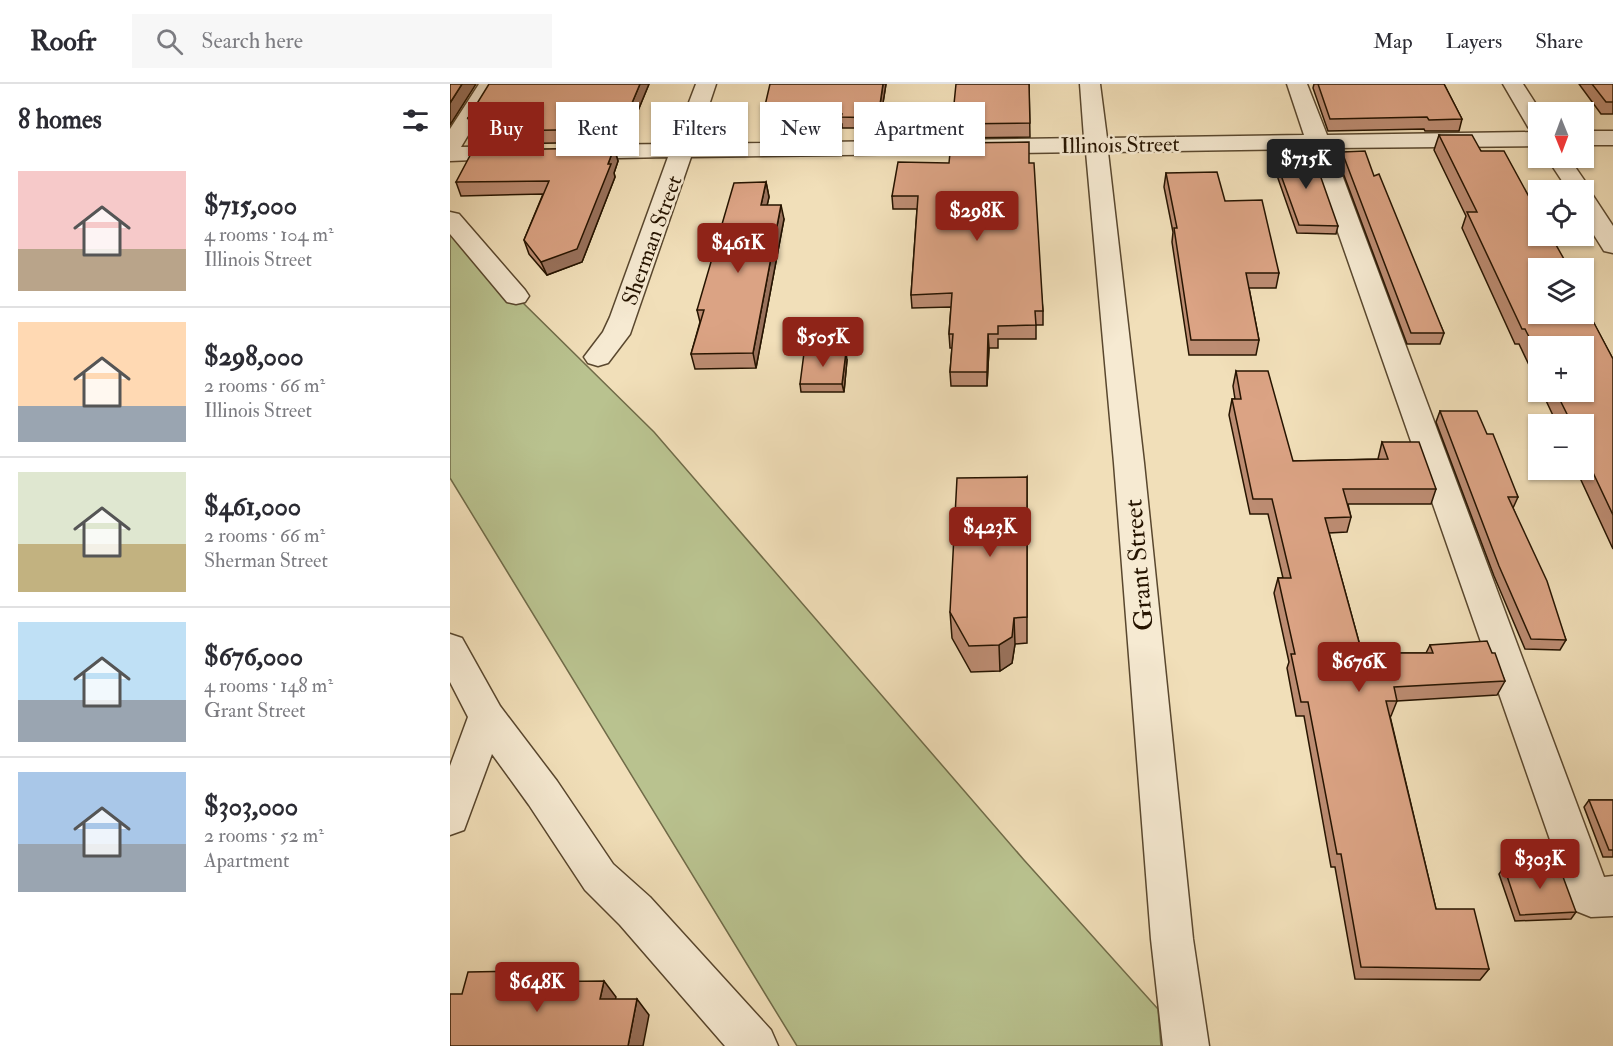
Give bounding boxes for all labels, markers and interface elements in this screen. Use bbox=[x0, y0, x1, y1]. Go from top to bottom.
search box bbox=[132, 14, 552, 68]
text: Roofr bbox=[30, 24, 96, 59]
icon: search bbox=[153, 25, 186, 58]
text: Search here bbox=[201, 27, 303, 55]
text: Map bbox=[1373, 28, 1413, 55]
text: Layers bbox=[1446, 28, 1502, 55]
text: Share bbox=[1535, 28, 1583, 55]
chip: Buy bbox=[468, 102, 544, 156]
chip: Rent bbox=[556, 102, 639, 156]
chip: Filters bbox=[651, 102, 748, 156]
chip: New bbox=[760, 102, 842, 156]
chip: Apartment bbox=[854, 102, 985, 156]
north arrow bbox=[1528, 102, 1594, 168]
map controls bbox=[1528, 102, 1594, 480]
text: 8 homes bbox=[18, 104, 102, 136]
icon: filters bbox=[399, 104, 432, 137]
street label: Illinois Street bbox=[1060, 130, 1180, 160]
pin: $715K bbox=[1264, 139, 1348, 190]
text: $715K bbox=[1281, 146, 1331, 171]
street label: Sherman Street bbox=[615, 172, 688, 309]
button: locate bbox=[1528, 180, 1594, 246]
text: $715,000 bbox=[204, 190, 297, 222]
pin: $298K bbox=[935, 191, 1019, 242]
icon: home bbox=[66, 195, 138, 267]
text: $298K bbox=[949, 198, 1005, 223]
text: 4 rooms · 104 m² bbox=[204, 222, 334, 247]
pin: $461K bbox=[696, 223, 780, 274]
text: $461K bbox=[711, 230, 765, 255]
text: Illinois Street bbox=[204, 247, 312, 272]
button: layers bbox=[1528, 258, 1594, 324]
pin: $505K bbox=[781, 317, 865, 368]
text: $505K bbox=[797, 324, 849, 349]
button: + bbox=[1528, 336, 1594, 402]
text: $298,000 bbox=[204, 341, 304, 373]
icon: home bbox=[66, 346, 138, 418]
text: 2 rooms · 66 m² bbox=[204, 373, 325, 398]
text: Illinois Street bbox=[204, 398, 312, 423]
button: − bbox=[1528, 414, 1594, 480]
text: $461,000 bbox=[204, 491, 301, 523]
icon: home bbox=[66, 496, 138, 568]
street label: Grant Street bbox=[1117, 498, 1161, 632]
pin: $423K bbox=[948, 507, 1032, 558]
text: $423K bbox=[963, 514, 1017, 539]
text: 2 rooms · 66 m² bbox=[204, 523, 325, 548]
text: Sherman Street bbox=[204, 548, 328, 573]
text: $676,000 bbox=[204, 641, 303, 673]
pin: $676K bbox=[1317, 642, 1401, 693]
icon: home bbox=[66, 646, 138, 718]
text: $676K bbox=[1332, 649, 1386, 674]
text: 4 rooms · 148 m² bbox=[204, 673, 333, 698]
text: Grant Street bbox=[204, 698, 306, 723]
text: $303,000 bbox=[204, 791, 298, 823]
icon: home bbox=[66, 796, 138, 868]
text: 2 rooms · 52 m² bbox=[204, 823, 324, 848]
pin: $303K bbox=[1498, 839, 1582, 890]
text: $303K bbox=[1515, 846, 1565, 871]
text: Apartment bbox=[204, 848, 289, 873]
pin: $648K bbox=[495, 962, 579, 1013]
text: $648K bbox=[509, 969, 565, 994]

